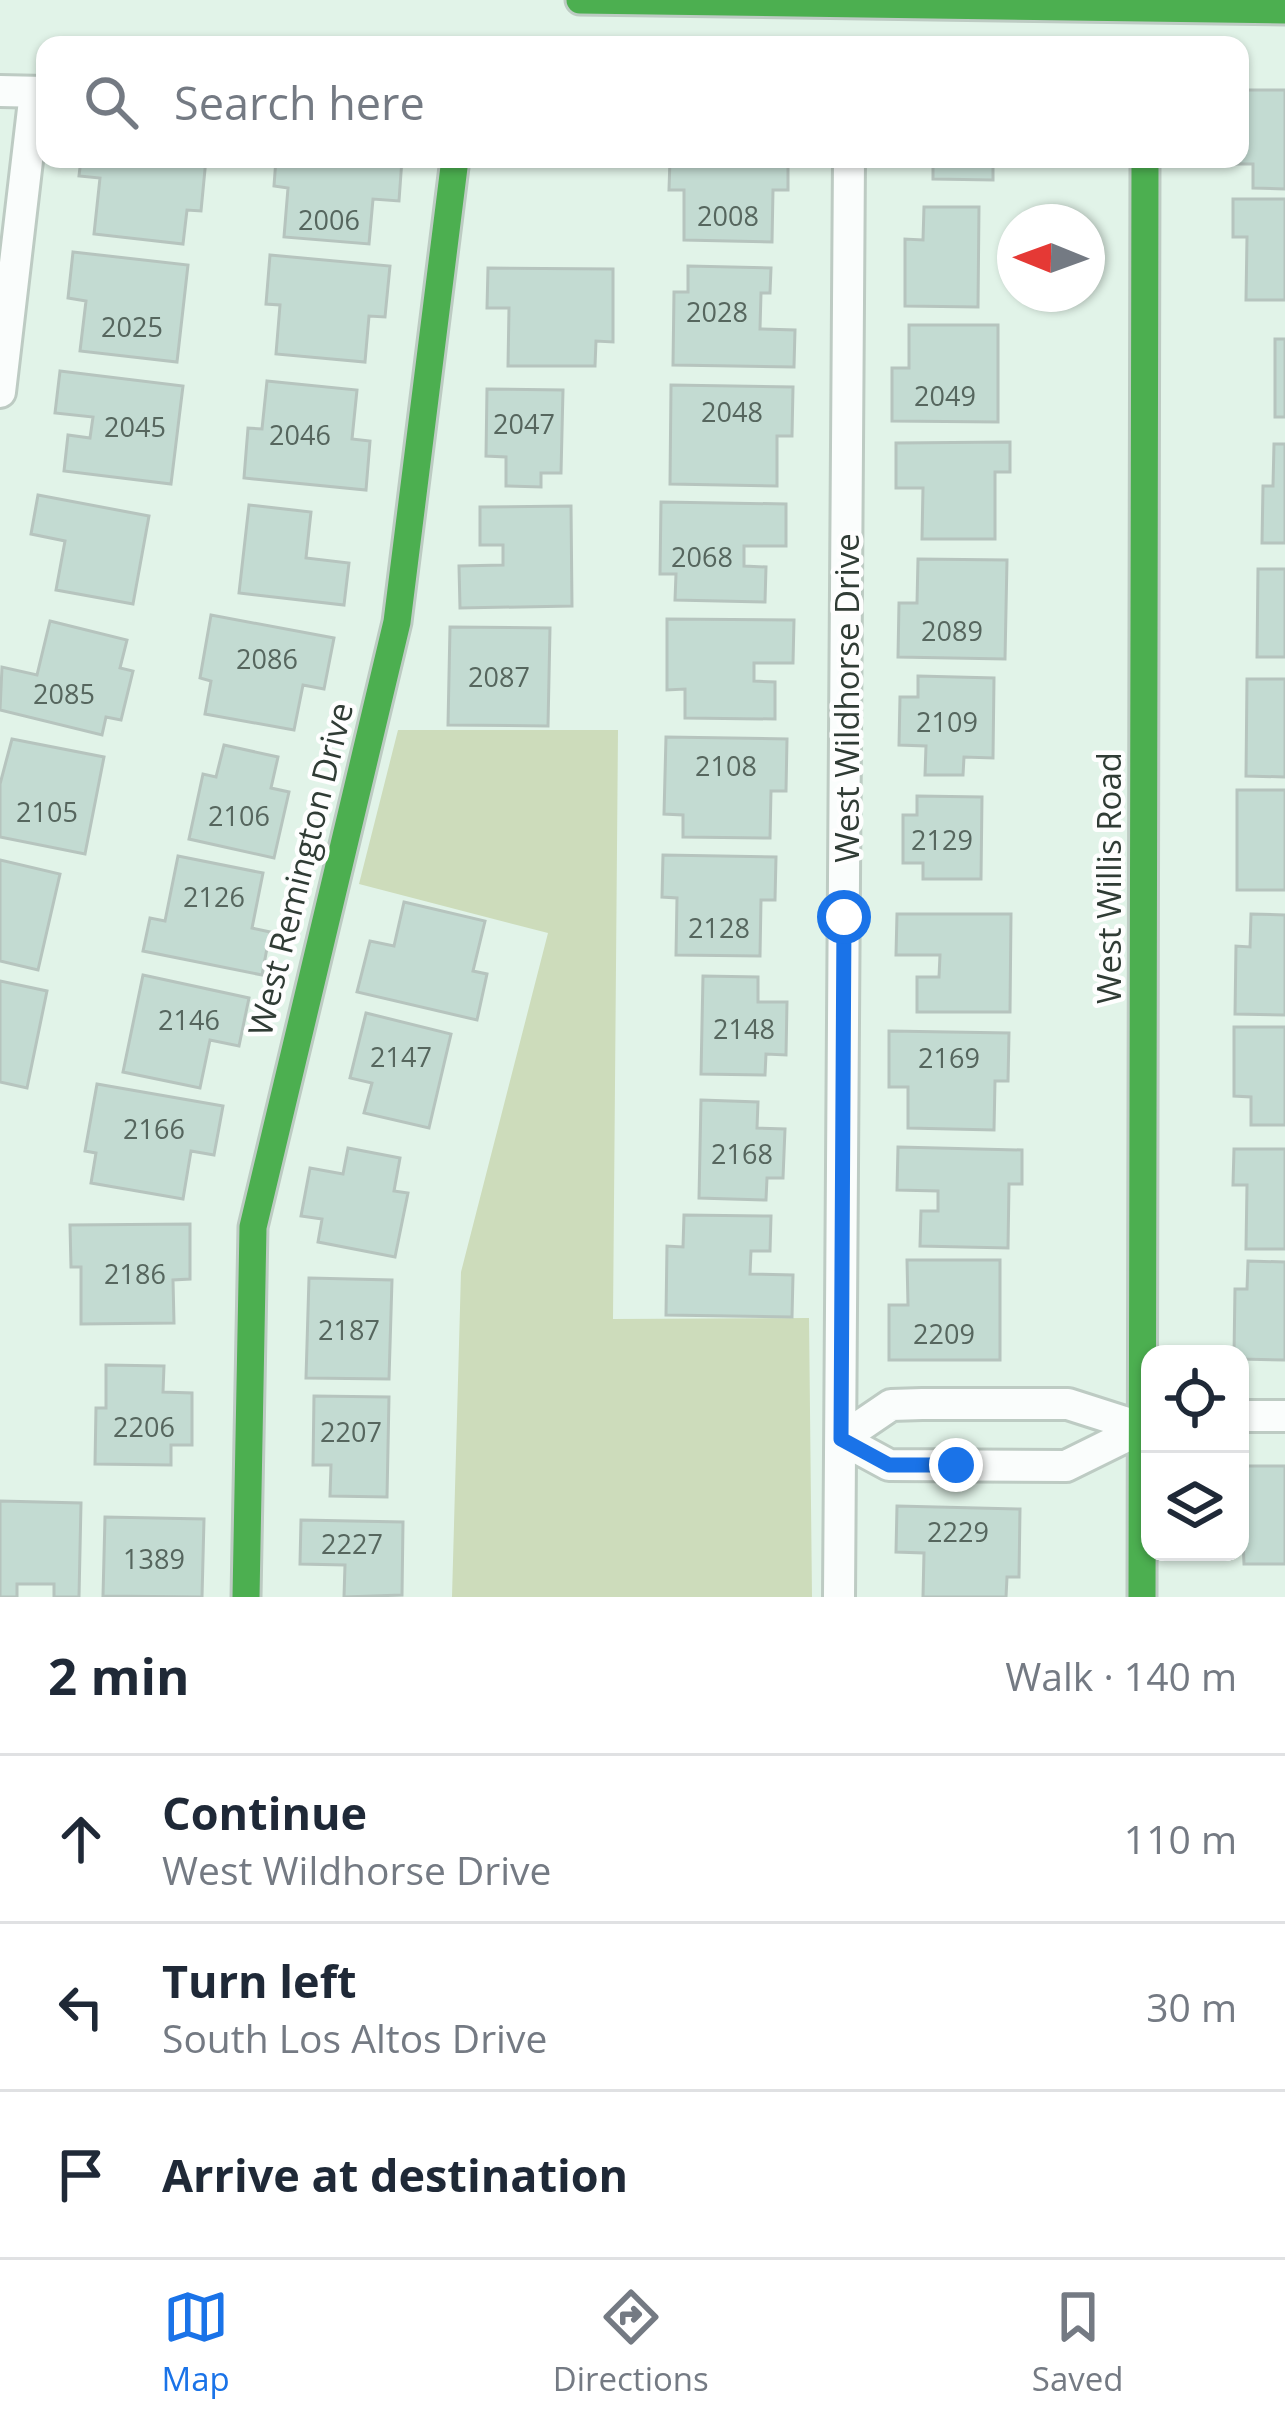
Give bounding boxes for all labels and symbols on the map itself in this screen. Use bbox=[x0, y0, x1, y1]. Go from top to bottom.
house number: 2008 bbox=[697, 197, 759, 234]
house number: 2006 bbox=[298, 201, 360, 238]
north arrow bbox=[997, 204, 1105, 312]
house number: 2028 bbox=[686, 293, 748, 330]
house number: 2025 bbox=[101, 308, 163, 345]
house number: 2049 bbox=[914, 377, 976, 414]
house number: 2048 bbox=[701, 393, 763, 430]
house number: 2047 bbox=[493, 405, 555, 442]
house number: 2045 bbox=[104, 408, 166, 445]
house number: 2046 bbox=[269, 416, 331, 453]
street label: West Wildhorse Drive bbox=[824, 533, 869, 863]
house number: 2068 bbox=[671, 538, 733, 575]
house number: 2089 bbox=[921, 612, 983, 649]
house number: 2086 bbox=[236, 640, 298, 677]
house number: 2087 bbox=[468, 658, 530, 695]
house number: 2085 bbox=[33, 675, 95, 712]
street label: West Remington Drive bbox=[237, 698, 363, 1040]
house number: 2109 bbox=[916, 703, 978, 740]
house number: 2108 bbox=[695, 747, 757, 784]
street label: West Willis Road bbox=[1086, 752, 1131, 1004]
house number: 2105 bbox=[16, 793, 78, 830]
house number: 2106 bbox=[208, 797, 270, 834]
house number: 2129 bbox=[911, 821, 973, 858]
house number: 2126 bbox=[183, 878, 245, 915]
route start bbox=[817, 890, 871, 944]
house number: 2128 bbox=[688, 909, 750, 946]
house number: 2146 bbox=[158, 1001, 220, 1038]
house number: 2148 bbox=[713, 1010, 775, 1047]
house number: 2147 bbox=[370, 1038, 432, 1075]
house number: 2169 bbox=[918, 1039, 980, 1076]
house number: 2166 bbox=[123, 1110, 185, 1147]
house number: 2168 bbox=[711, 1135, 773, 1172]
house number: 2186 bbox=[104, 1255, 166, 1292]
house number: 2187 bbox=[318, 1311, 380, 1348]
house number: 2209 bbox=[913, 1315, 975, 1352]
house number: 2206 bbox=[113, 1408, 175, 1445]
house number: 2207 bbox=[320, 1413, 382, 1450]
route end bbox=[929, 1438, 983, 1492]
house number: 2229 bbox=[927, 1513, 989, 1550]
house number: 2227 bbox=[321, 1525, 383, 1562]
house number: 1389 bbox=[123, 1540, 185, 1577]

